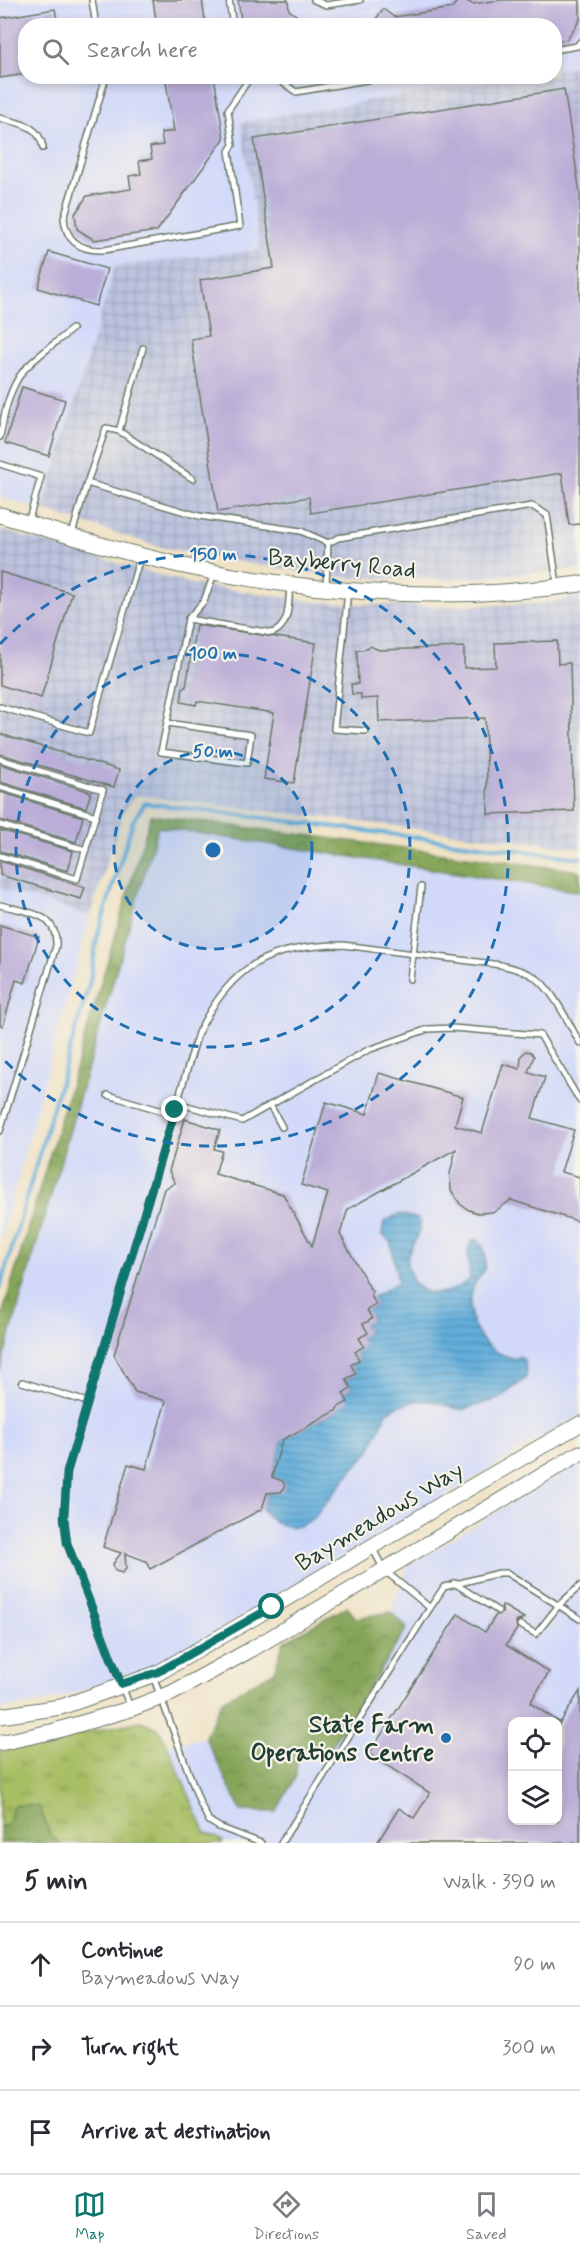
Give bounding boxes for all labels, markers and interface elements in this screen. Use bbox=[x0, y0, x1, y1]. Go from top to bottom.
search box bbox=[18, 18, 562, 84]
icon: search bbox=[39, 35, 72, 68]
text: Search here bbox=[87, 37, 198, 65]
text: 150 m bbox=[189, 543, 237, 567]
street label: Bayberry Road bbox=[266, 543, 417, 586]
text: 100 m bbox=[189, 642, 237, 666]
text: 50 m bbox=[193, 740, 233, 764]
centre of rings bbox=[203, 840, 223, 860]
route end bbox=[161, 1096, 187, 1122]
street label: Baymeadows Way bbox=[290, 1455, 469, 1580]
route start bbox=[258, 1593, 284, 1619]
place label: State Farm Operations Centre bbox=[250, 1710, 434, 1769]
map controls bbox=[508, 1717, 562, 1825]
button: locate bbox=[508, 1717, 562, 1771]
marker: State Farm Operations Centre bbox=[439, 1731, 453, 1745]
button: layers bbox=[508, 1771, 562, 1825]
text: 5 min bbox=[24, 1865, 88, 1899]
text: Walk · 390 m bbox=[443, 1869, 556, 1896]
text: Continue bbox=[81, 1937, 163, 1965]
icon: ahead bbox=[24, 1948, 57, 1981]
text: 90 m bbox=[513, 1951, 556, 1978]
text: Baymeadows Way bbox=[81, 1965, 239, 1992]
icon: right bbox=[24, 2032, 57, 2065]
text: Turn right bbox=[81, 2034, 179, 2062]
text: 300 m bbox=[502, 2035, 556, 2062]
icon: arrive bbox=[24, 2116, 57, 2149]
text: Arrive at destination bbox=[81, 2118, 271, 2146]
tab: Map bbox=[73, 2188, 106, 2245]
tab: Directions bbox=[253, 2188, 319, 2245]
tab: Saved bbox=[466, 2188, 507, 2245]

